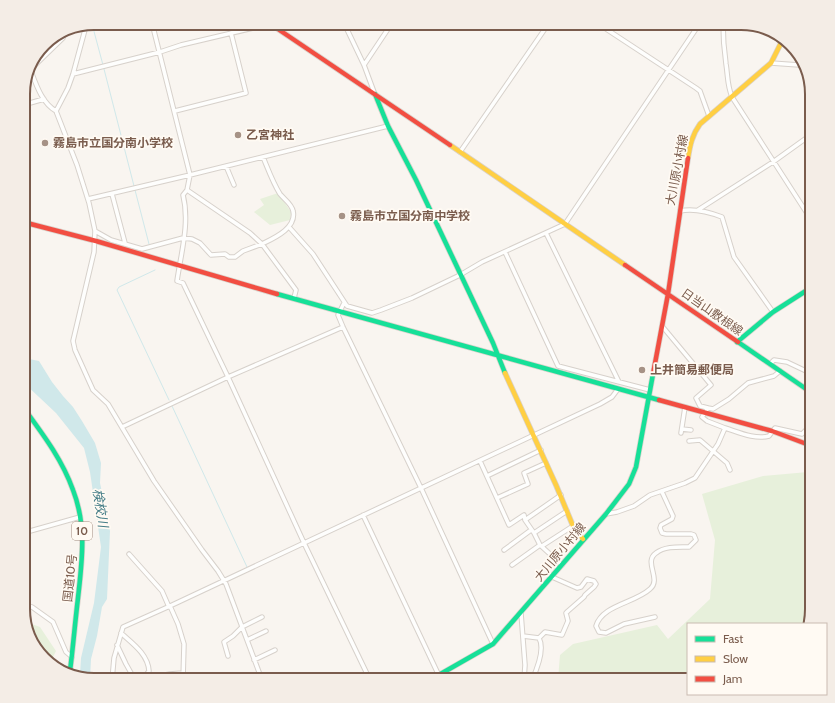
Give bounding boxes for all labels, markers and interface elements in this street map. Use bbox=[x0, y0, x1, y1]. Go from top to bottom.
place label: 乙宮神社 bbox=[246, 127, 294, 142]
marker: 乙宮神社 bbox=[233, 130, 243, 140]
street label: 大川原小村線 bbox=[662, 133, 691, 207]
place label: 霧島市立国分南小学校 bbox=[53, 135, 173, 150]
marker: 霧島市立国分南小学校 bbox=[40, 138, 50, 148]
place label: 霧島市立国分南中学校 bbox=[350, 208, 470, 223]
marker: 霧島市立国分南中学校 bbox=[337, 211, 347, 221]
street label: 日当山敷根線 bbox=[678, 285, 746, 338]
place label: 上井簡易郵便局 bbox=[650, 362, 734, 377]
marker: 上井簡易郵便局 bbox=[637, 365, 647, 375]
water label: 検校川 bbox=[90, 487, 112, 530]
street label: 大川原小村線 bbox=[531, 519, 589, 584]
road number: 10 bbox=[72, 522, 92, 540]
street label: 国道10号 bbox=[60, 553, 79, 603]
legend bbox=[687, 623, 827, 695]
text: Fast bbox=[723, 631, 743, 646]
text: Slow bbox=[723, 651, 748, 666]
text: Jam bbox=[722, 671, 742, 686]

